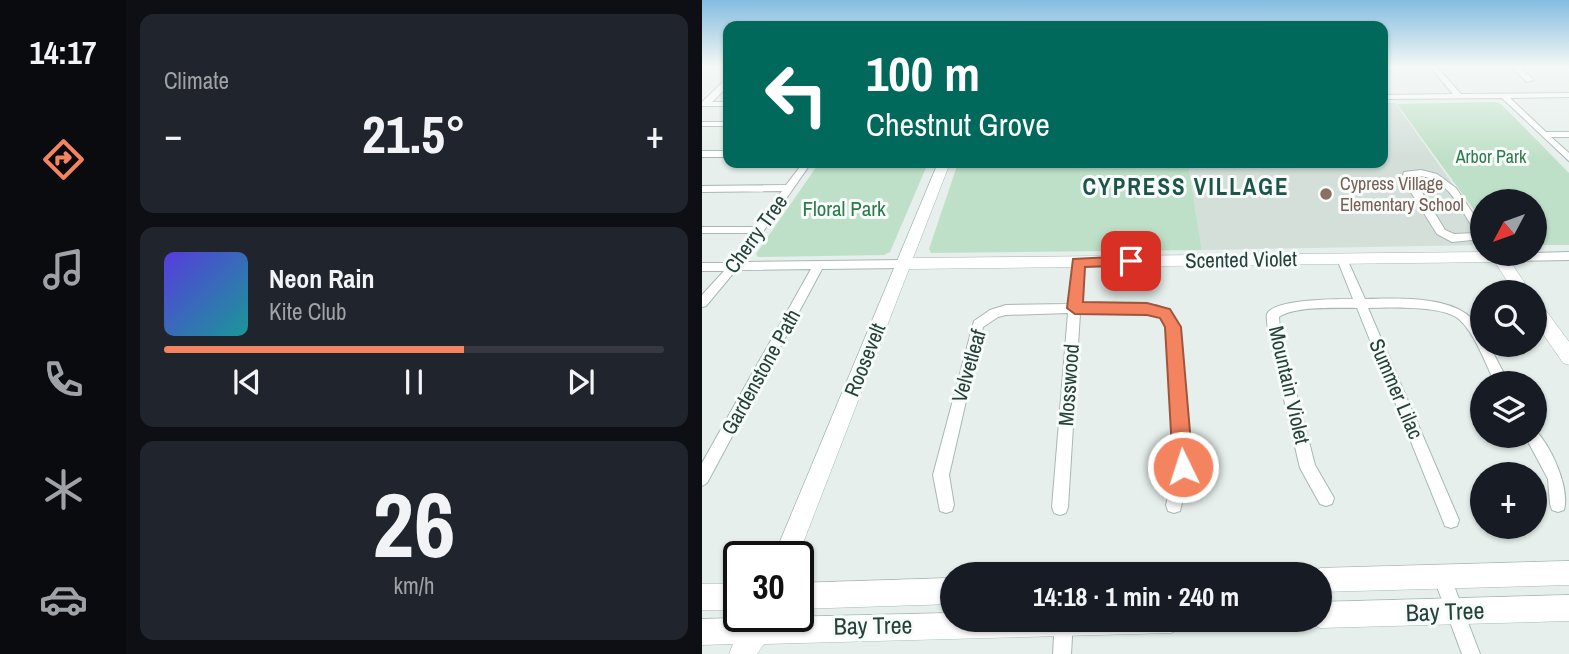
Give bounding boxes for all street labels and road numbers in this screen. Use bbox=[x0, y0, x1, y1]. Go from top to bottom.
street label: Cherry Tree bbox=[717, 188, 794, 279]
street label: Scented Violet bbox=[1185, 244, 1297, 275]
street label: Gardenstone Path bbox=[714, 304, 807, 440]
street label: Roosevelt bbox=[837, 319, 892, 401]
street label: Mountain Violet bbox=[1262, 323, 1317, 447]
street label: Velvetleaf bbox=[944, 326, 993, 406]
street label: Summer Lilac bbox=[1362, 334, 1431, 443]
street label: Mosswood bbox=[1051, 343, 1086, 427]
street label: Bay Tree bbox=[1405, 594, 1485, 628]
street label: Bay Tree bbox=[833, 608, 913, 642]

